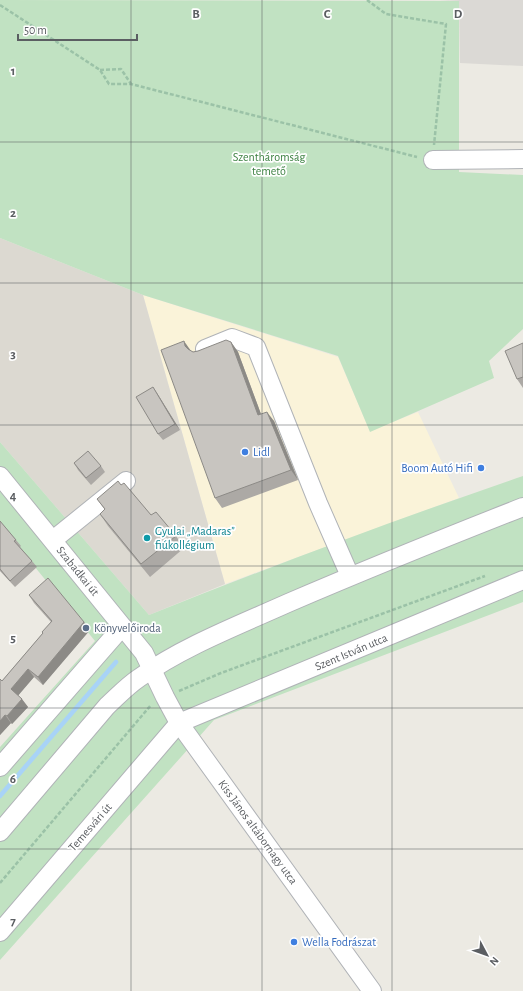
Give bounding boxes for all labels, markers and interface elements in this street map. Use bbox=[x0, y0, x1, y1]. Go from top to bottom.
text: B bbox=[192, 8, 200, 21]
text: C bbox=[324, 8, 331, 21]
text: D bbox=[454, 8, 463, 21]
scale bar bbox=[18, 16, 137, 42]
text: 50 m bbox=[24, 24, 47, 36]
text: 1 bbox=[11, 65, 15, 78]
park label: Szentháromság temető bbox=[233, 151, 306, 177]
text: 2 bbox=[10, 207, 16, 220]
text: 3 bbox=[10, 348, 16, 361]
place label: Lidl bbox=[253, 446, 270, 458]
marker: Lidl bbox=[240, 447, 250, 457]
place label: Boom Autó Hifi bbox=[401, 462, 473, 474]
marker: Boom Autó Hifi bbox=[476, 463, 486, 473]
text: 4 bbox=[10, 490, 17, 503]
place label: Gyulai „Madaras” fiúkollégium bbox=[155, 525, 235, 551]
marker: Gyulai „Madaras” fiúkollégium bbox=[142, 533, 152, 543]
street label: Szabadkai út bbox=[55, 544, 102, 598]
place label: Könyvelőiroda bbox=[94, 622, 161, 635]
marker: Könyvelőiroda bbox=[81, 623, 91, 633]
street label: Szent István utca bbox=[313, 631, 389, 673]
text: 5 bbox=[10, 632, 16, 645]
text: 6 bbox=[10, 773, 16, 786]
street label: Kiss János altábornagy utca bbox=[215, 778, 300, 887]
street label: Temesvári út bbox=[66, 801, 114, 853]
text: 7 bbox=[10, 915, 16, 928]
north arrow bbox=[467, 935, 507, 975]
place label: Wella Fodrászat bbox=[302, 936, 376, 948]
marker: Wella Fodrászat bbox=[289, 937, 299, 947]
text: N bbox=[488, 955, 501, 968]

